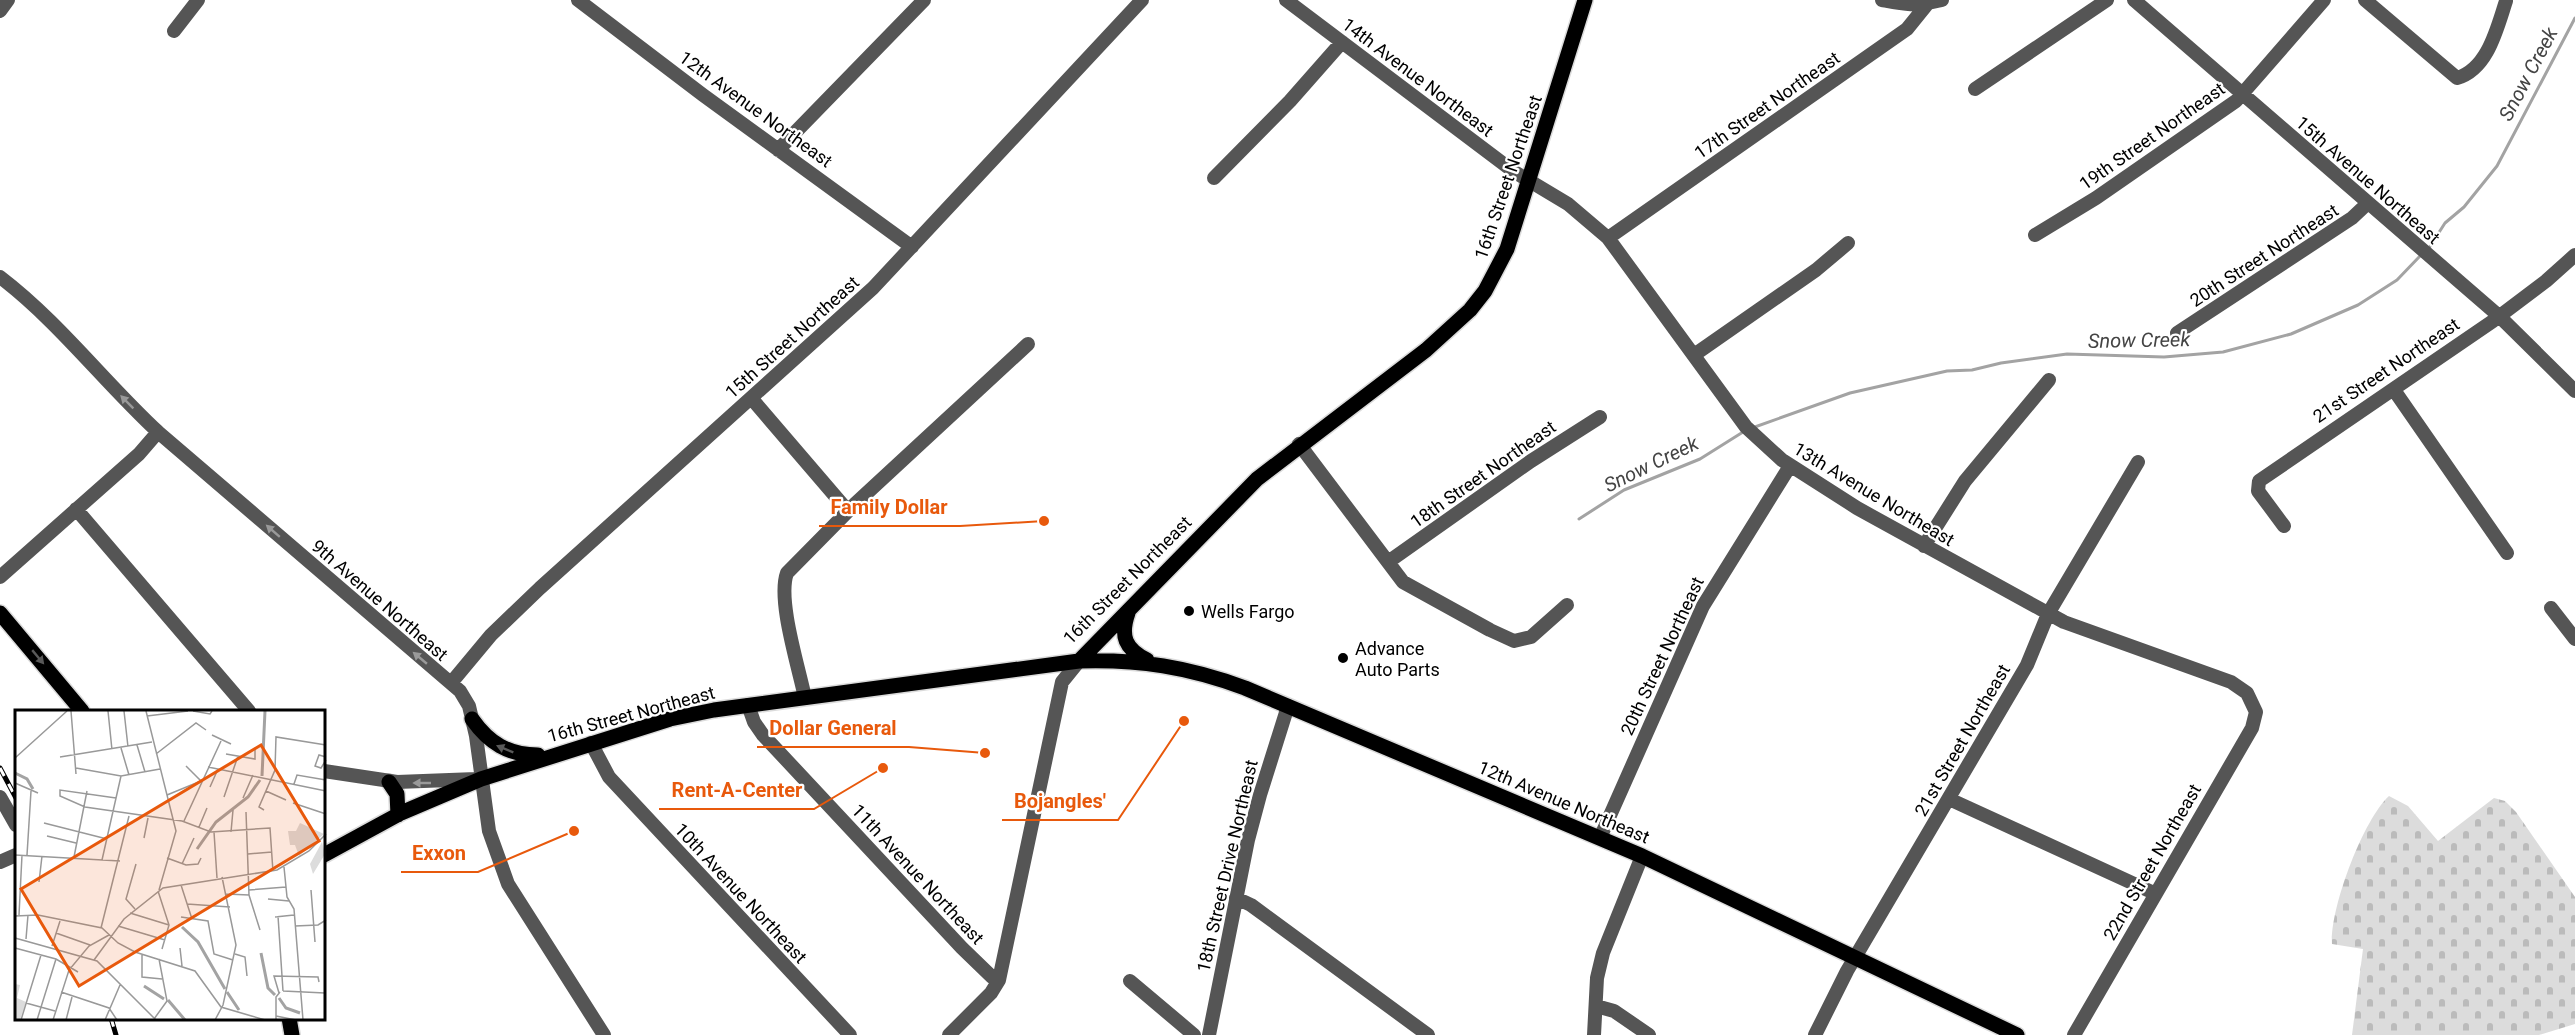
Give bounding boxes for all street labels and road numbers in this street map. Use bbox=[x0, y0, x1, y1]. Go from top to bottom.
street label: 14th Avenue Northeast bbox=[1338, 13, 1498, 141]
street label: 12th Avenue Northeast bbox=[675, 46, 837, 172]
street label: 17th Street Northeast bbox=[1690, 47, 1844, 163]
street label: 19th Street Northeast bbox=[2075, 78, 2229, 194]
street label: 16th Street Northeast bbox=[1470, 92, 1546, 262]
street label: 15th Avenue Northeast bbox=[2292, 112, 2444, 248]
street label: 20th Street Northeast bbox=[2186, 199, 2342, 311]
street label: 15th Street Northeast bbox=[721, 271, 863, 402]
street label: 21st Street Northeast bbox=[2309, 313, 2463, 427]
street label: 18th Street Northeast bbox=[1406, 416, 1560, 532]
street label: 13th Avenue Northeast bbox=[1790, 438, 1958, 550]
street label: 16th Street Northeast bbox=[1059, 512, 1195, 648]
street label: 9th Avenue Northeast bbox=[308, 535, 453, 665]
street label: 20th Street Northeast bbox=[1616, 573, 1708, 739]
street label: 21st Street Northeast bbox=[1910, 660, 2014, 820]
street label: 16th Street Northeast bbox=[545, 682, 717, 746]
street label: 12th Avenue Northeast bbox=[1475, 756, 1653, 848]
street label: 18th Street Drive Northeast bbox=[1192, 758, 1262, 974]
street label: 22nd Street Northeast bbox=[2099, 780, 2205, 944]
street label: 11th Avenue Northeast bbox=[848, 800, 988, 948]
street label: 10th Avenue Northeast bbox=[671, 819, 811, 967]

